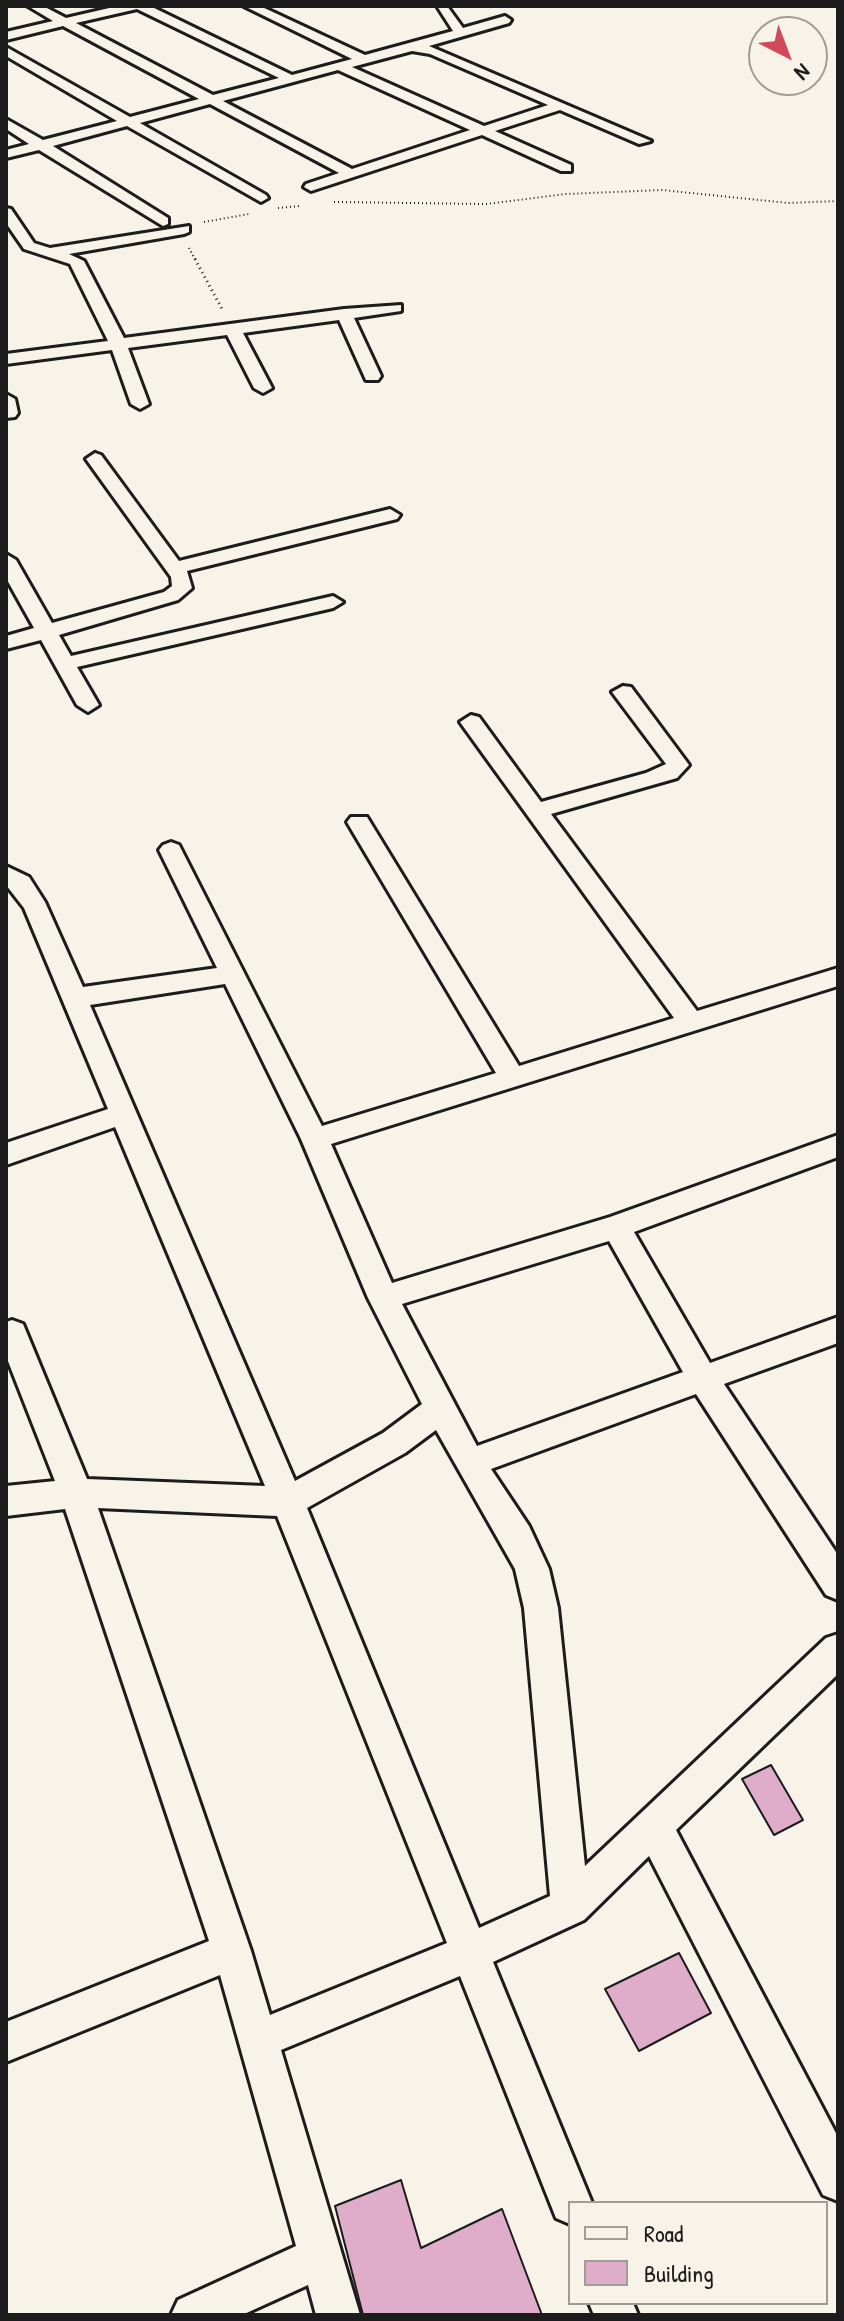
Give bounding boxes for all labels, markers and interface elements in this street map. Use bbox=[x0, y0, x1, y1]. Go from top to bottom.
north arrow bbox=[748, 16, 828, 96]
text: N bbox=[788, 57, 817, 87]
legend bbox=[568, 2201, 828, 2305]
text: Road bbox=[644, 2217, 683, 2249]
text: Building bbox=[644, 2257, 714, 2289]

